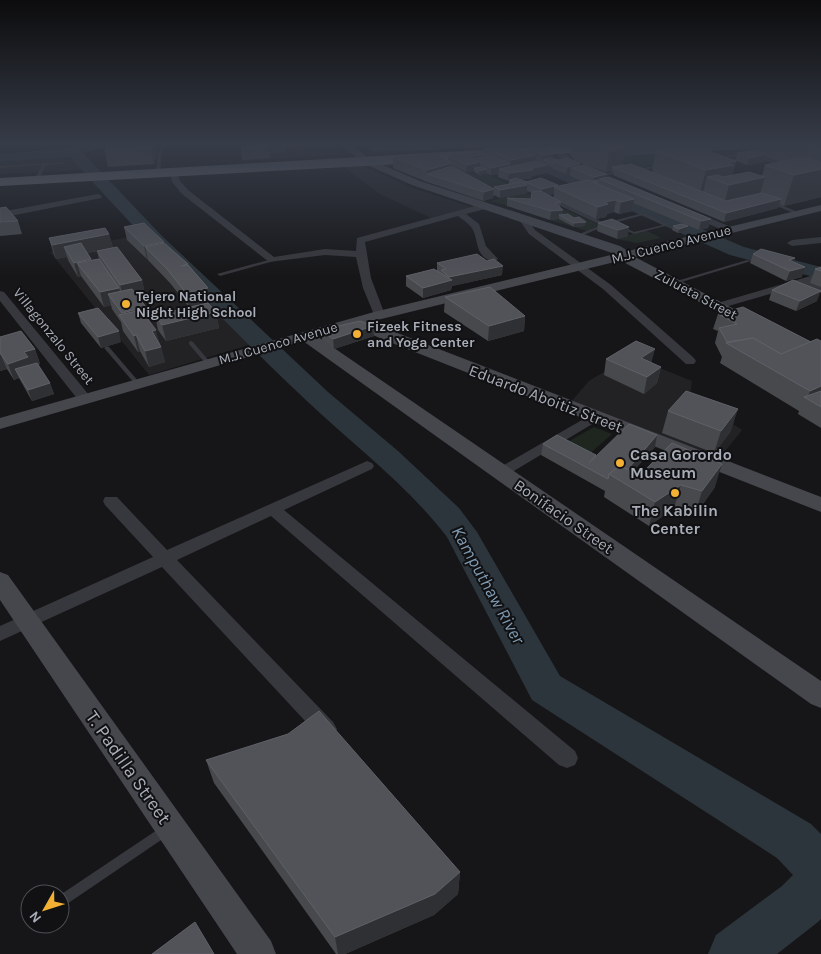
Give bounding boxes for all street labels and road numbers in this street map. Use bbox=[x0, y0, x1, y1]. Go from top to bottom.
street label: M.J. Cuenco Avenue bbox=[609, 221, 733, 268]
street label: Zulueta Street bbox=[652, 266, 740, 323]
street label: Villagonzalo Street bbox=[9, 285, 98, 388]
street label: M.J. Cuenco Avenue bbox=[217, 318, 340, 369]
street label: Eduardo Aboitiz Street bbox=[466, 360, 625, 437]
street label: Bonifacio Street bbox=[510, 475, 617, 558]
street label: T. Padilla Street bbox=[81, 707, 175, 828]

